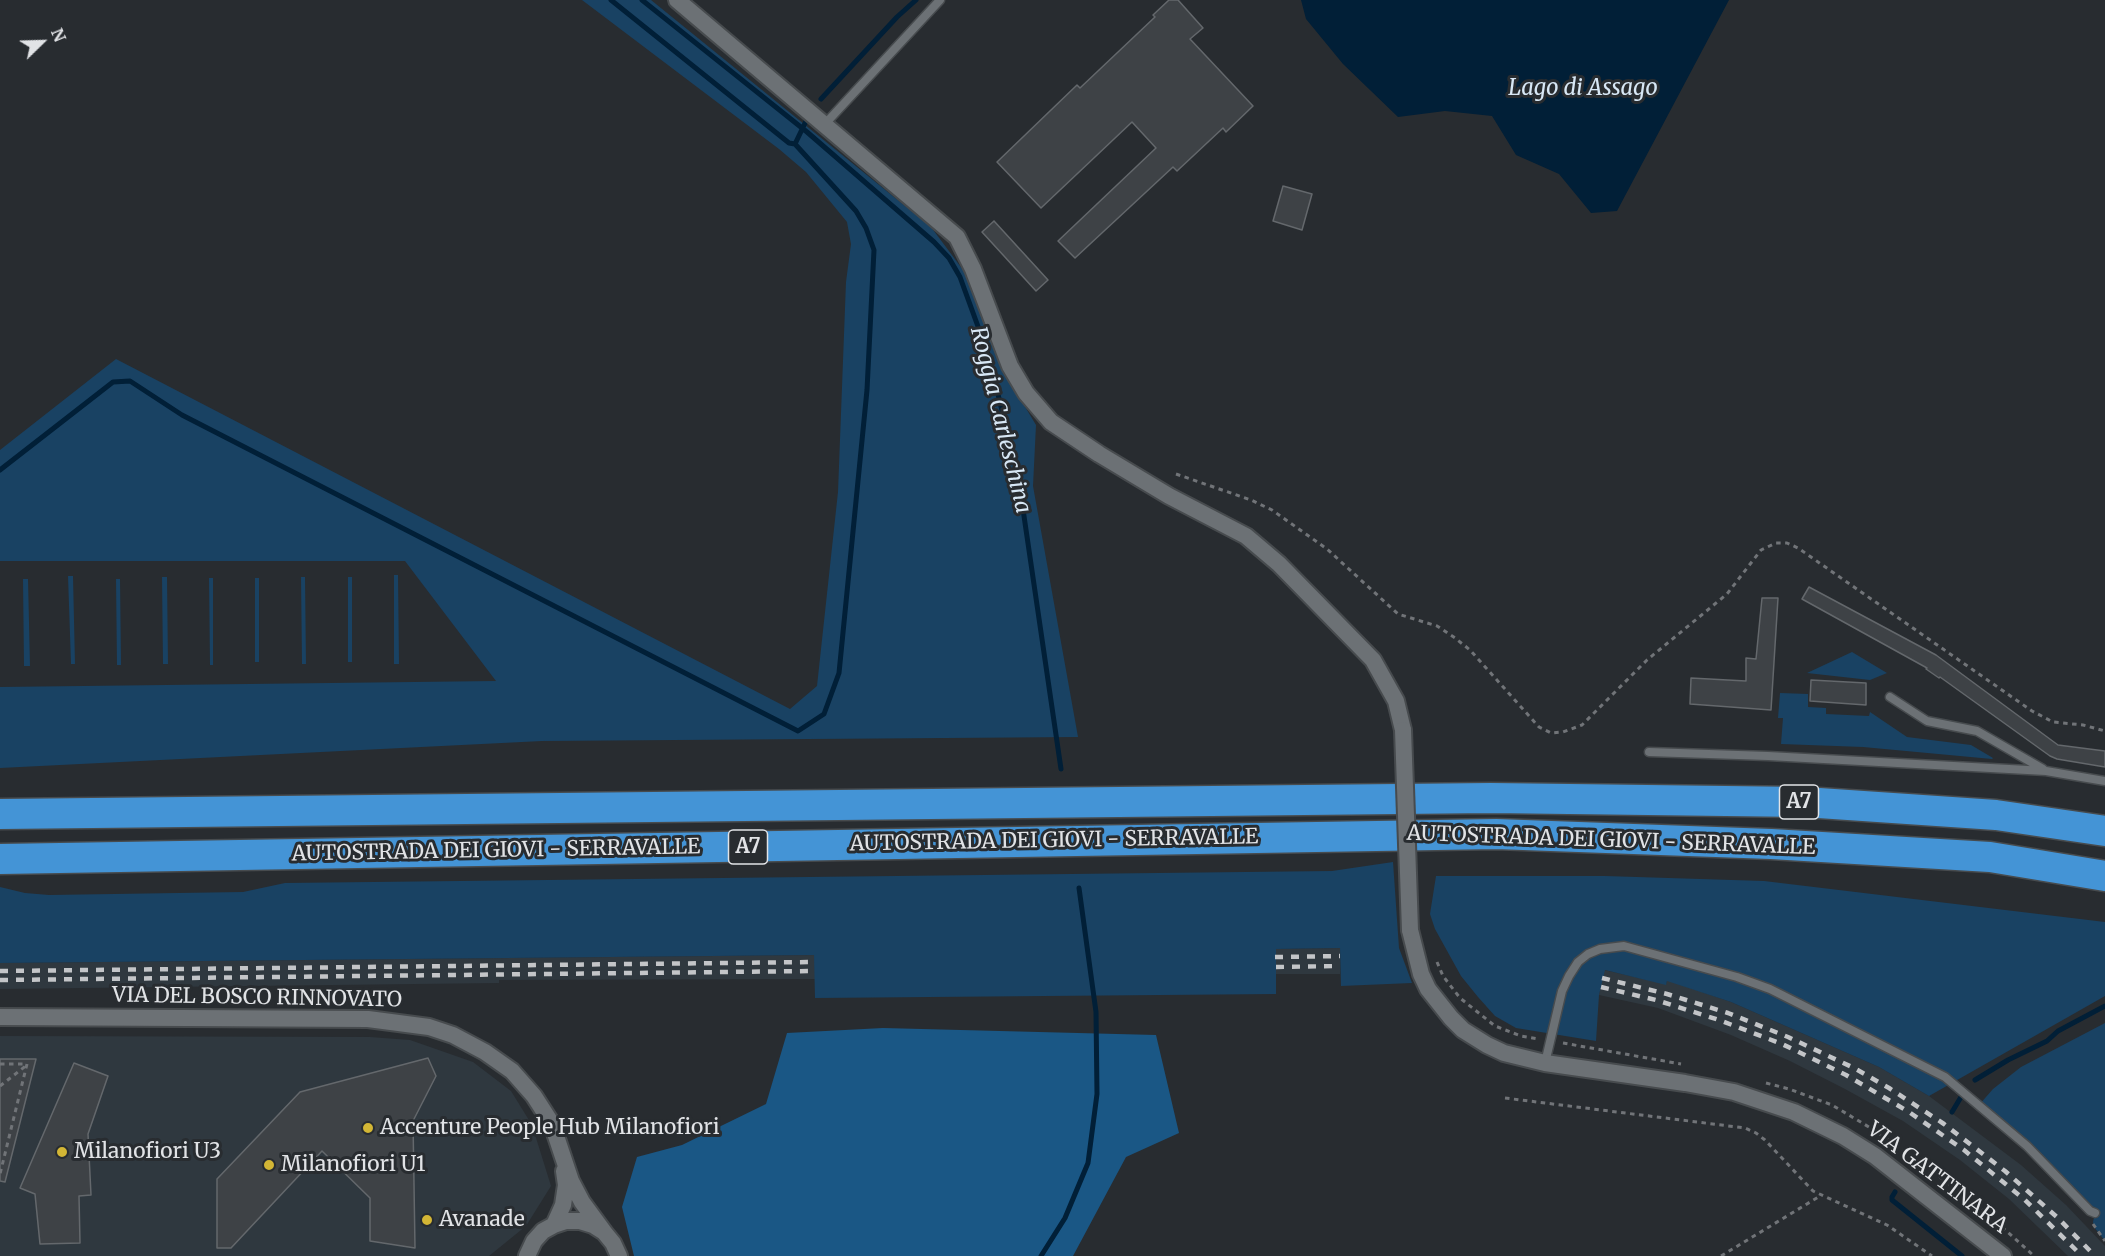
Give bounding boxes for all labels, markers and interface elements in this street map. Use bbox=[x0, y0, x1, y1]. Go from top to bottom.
north arrow bbox=[12, 12, 72, 72]
text: N bbox=[47, 25, 70, 45]
water label: Lago di Assago bbox=[1508, 76, 1658, 102]
water label: Roggia Carleschina bbox=[964, 324, 1036, 516]
road number: A7 bbox=[1780, 785, 1818, 819]
street label: AUTOSTRADA DEI GIOVI - SERRAVALLE bbox=[1406, 821, 1816, 861]
street label: AUTOSTRADA DEI GIOVI - SERRAVALLE bbox=[849, 825, 1259, 857]
road number: A7 bbox=[728, 830, 768, 864]
street label: AUTOSTRADA DEI GIOVI - SERRAVALLE bbox=[291, 835, 701, 867]
street label: VIA DEL BOSCO RINNOVATO bbox=[112, 983, 402, 1013]
place label: Accenture People Hub Milanofiori bbox=[380, 1115, 720, 1141]
street label: VIA GATTINARA bbox=[1862, 1117, 2012, 1239]
marker: Accenture People Hub Milanofiori bbox=[361, 1121, 375, 1135]
place label: Milanofiori U3 bbox=[74, 1139, 221, 1165]
marker: Milanofiori U3 bbox=[55, 1145, 69, 1159]
place label: Milanofiori U1 bbox=[281, 1152, 425, 1178]
marker: Milanofiori U1 bbox=[262, 1158, 276, 1172]
place label: Avanade bbox=[439, 1207, 525, 1233]
marker: Avanade bbox=[420, 1213, 434, 1227]

